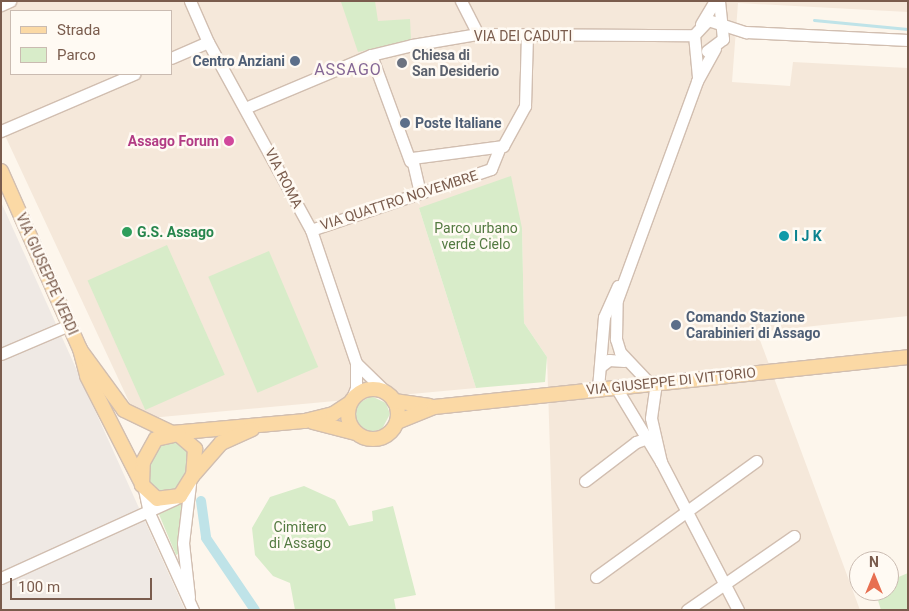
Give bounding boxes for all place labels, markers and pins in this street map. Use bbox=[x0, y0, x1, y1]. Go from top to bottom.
place label: Chiesa di San Desiderio bbox=[412, 47, 499, 80]
place label: Centro Anziani bbox=[192, 53, 285, 69]
marker: Centro Anziani bbox=[289, 55, 301, 67]
marker: Chiesa di San Desiderio bbox=[396, 57, 408, 69]
place label: Poste Italiane bbox=[415, 115, 501, 131]
marker: Poste Italiane bbox=[399, 117, 411, 129]
place label: Assago Forum bbox=[128, 133, 219, 149]
marker: Assago Forum bbox=[223, 135, 235, 147]
place label: G.S. Assago bbox=[137, 224, 214, 240]
marker: G.S. Assago bbox=[121, 226, 133, 238]
place label: I J K bbox=[794, 228, 822, 244]
marker: I J K bbox=[778, 230, 790, 242]
place label: Comando Stazione Carabinieri di Assago bbox=[686, 309, 820, 342]
marker: Comando Stazione Carabinieri di Assago bbox=[670, 319, 682, 331]

